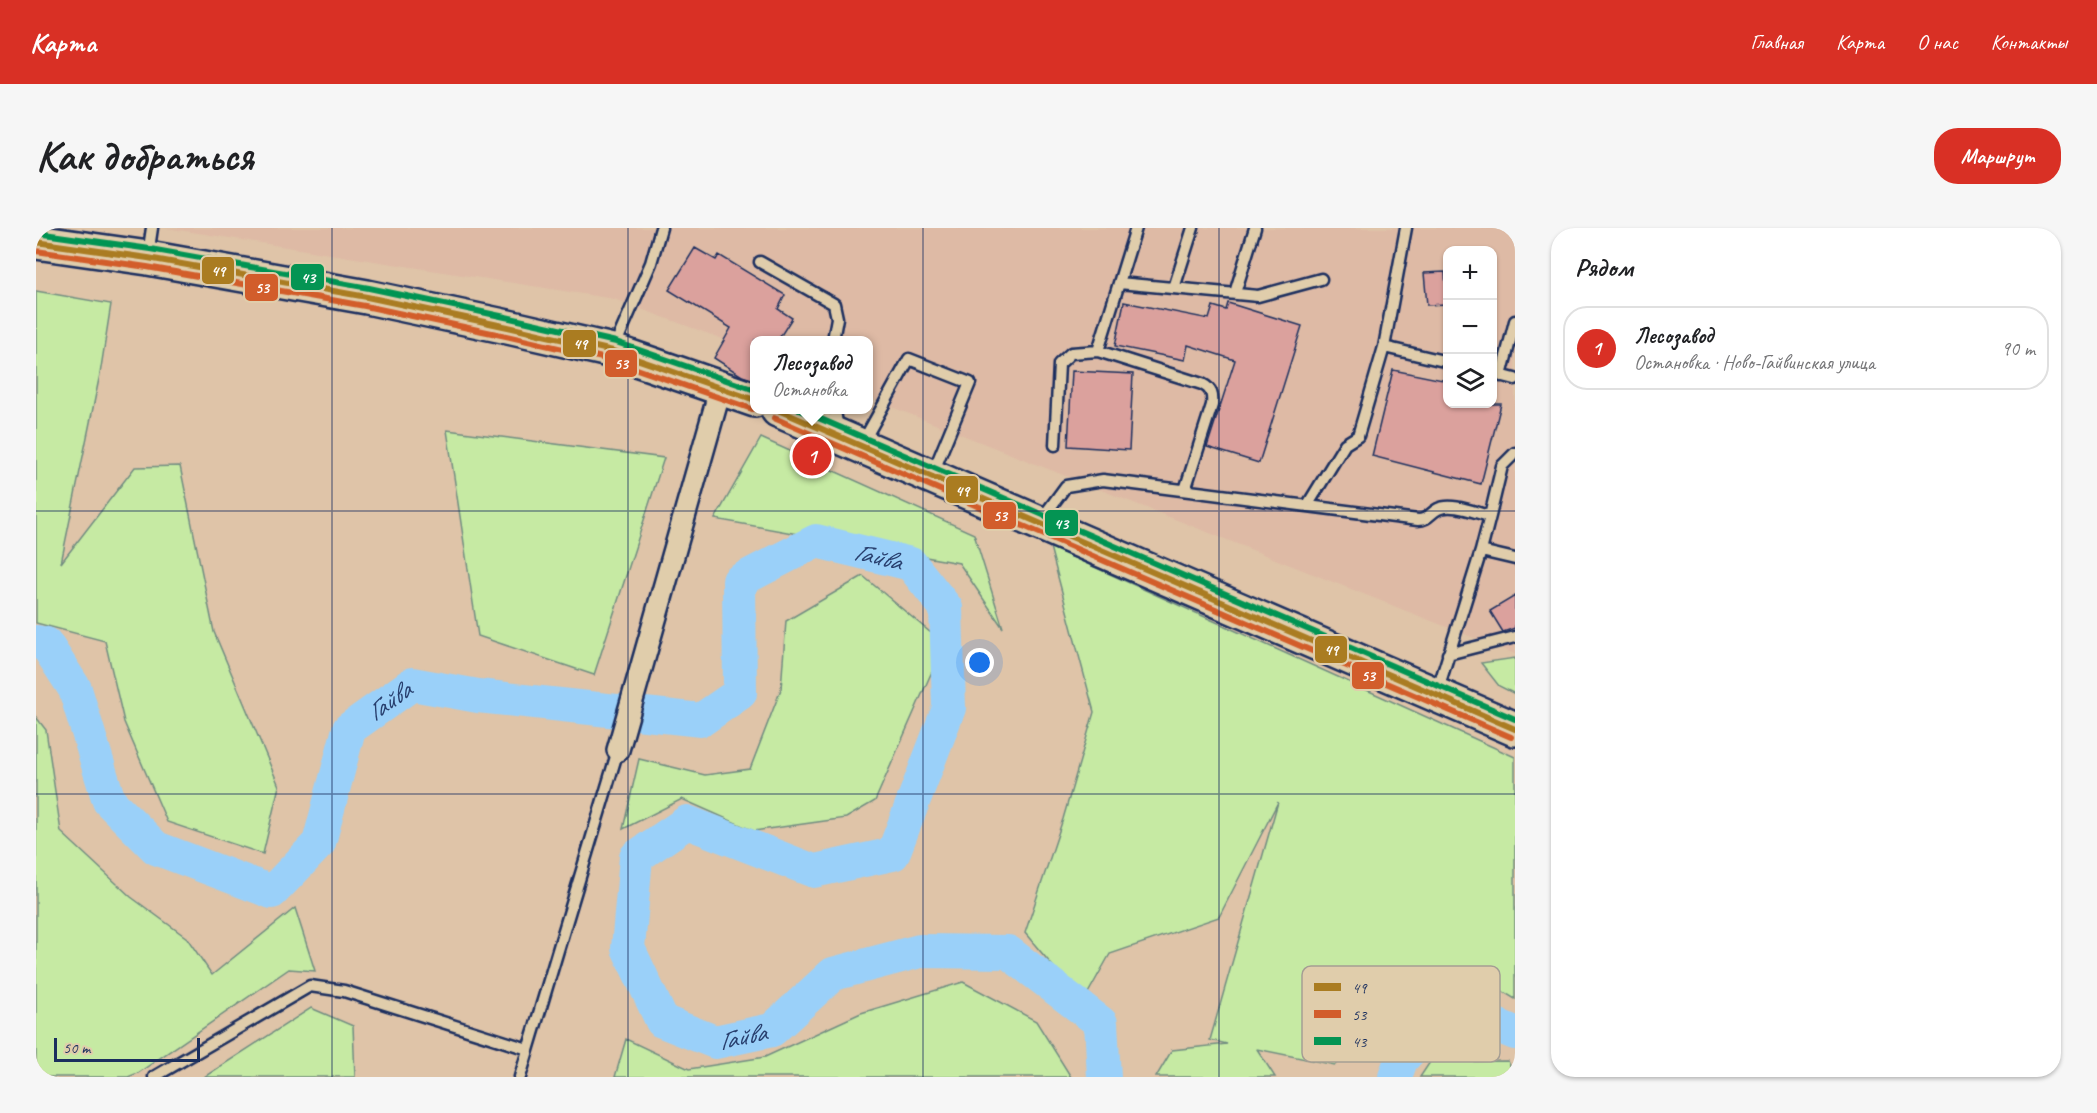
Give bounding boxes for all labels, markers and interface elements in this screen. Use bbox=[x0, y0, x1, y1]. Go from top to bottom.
text: Карта bbox=[30, 25, 97, 60]
text: Главная bbox=[1750, 29, 1803, 55]
text: Карта bbox=[1836, 29, 1884, 55]
text: О нас bbox=[1917, 29, 1958, 55]
text: Контакты bbox=[1991, 29, 2067, 55]
button: Маршрут bbox=[1934, 128, 2061, 184]
text: Как добраться bbox=[36, 130, 253, 183]
map controls bbox=[1443, 246, 1497, 408]
button: + bbox=[1443, 246, 1497, 300]
text: Рядом bbox=[1575, 251, 1633, 284]
line badge: 49 bbox=[201, 256, 235, 285]
text: 49 bbox=[211, 261, 227, 281]
line badge: 43 bbox=[290, 263, 325, 291]
text: 43 bbox=[301, 268, 317, 288]
line badge: 53 bbox=[244, 273, 279, 302]
text: 53 bbox=[255, 278, 271, 298]
button: − bbox=[1443, 300, 1497, 354]
text: Лесозавод bbox=[1634, 322, 1713, 350]
line badge: 49 bbox=[562, 329, 597, 358]
text: 49 bbox=[573, 334, 589, 354]
popup bbox=[750, 336, 873, 414]
text: 1 bbox=[1592, 336, 1601, 361]
text: 90 m bbox=[2001, 336, 2035, 361]
line badge: 53 bbox=[604, 349, 638, 378]
text: Лесозавод bbox=[772, 349, 851, 377]
text: Остановка · Ново-Гайвинская улица bbox=[1634, 350, 1875, 375]
text: 53 bbox=[614, 354, 630, 374]
button: layers bbox=[1443, 354, 1497, 408]
text: Остановка bbox=[772, 377, 847, 402]
pin: 1 bbox=[792, 434, 832, 478]
line badge: 49 bbox=[945, 475, 979, 504]
text: 49 bbox=[955, 481, 971, 501]
line badge: 53 bbox=[982, 501, 1017, 530]
text: 53 bbox=[993, 506, 1009, 526]
line badge: 43 bbox=[1044, 509, 1079, 537]
text: 43 bbox=[1054, 514, 1070, 534]
water label: Гайва bbox=[851, 534, 908, 578]
line badge: 49 bbox=[1314, 635, 1348, 664]
text: 49 bbox=[1324, 640, 1340, 660]
your location bbox=[965, 648, 994, 677]
line badge: 53 bbox=[1351, 661, 1385, 690]
text: 53 bbox=[1361, 666, 1377, 686]
water label: Гайва bbox=[360, 672, 420, 728]
legend bbox=[1302, 966, 1500, 1062]
text: 49 bbox=[1352, 978, 1368, 998]
text: 53 bbox=[1352, 1005, 1368, 1025]
water label: Гайва bbox=[716, 1015, 772, 1057]
text: 43 bbox=[1352, 1032, 1368, 1052]
scale bar bbox=[54, 1035, 200, 1062]
text: 50 m bbox=[63, 1038, 90, 1058]

